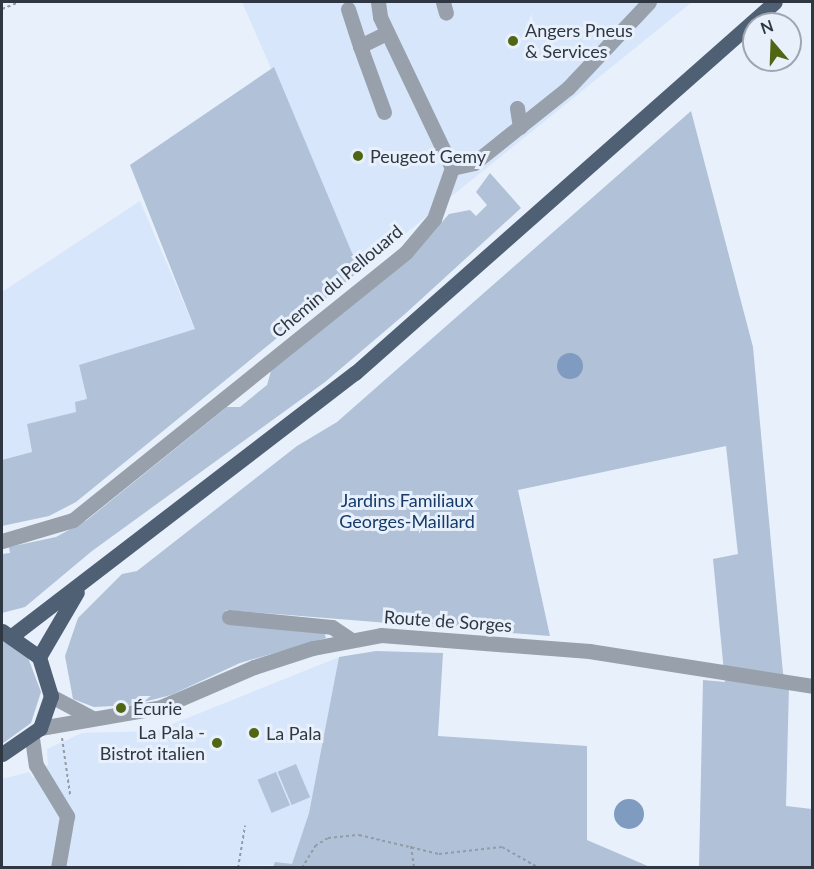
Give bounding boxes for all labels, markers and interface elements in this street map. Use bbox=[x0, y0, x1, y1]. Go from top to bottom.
north arrow bbox=[742, 12, 802, 72]
text: N bbox=[758, 15, 776, 37]
place label: Angers Pneus & Services bbox=[525, 20, 633, 63]
marker: Angers Pneus & Services bbox=[506, 34, 520, 48]
place label: Peugeot Gemy bbox=[370, 145, 486, 167]
marker: Peugeot Gemy bbox=[351, 149, 365, 163]
street label: Chemin du Pellouard bbox=[267, 220, 407, 342]
park label: Jardins Familiaux Georges-Maillard bbox=[339, 490, 475, 532]
street label: Route de Sorges bbox=[383, 606, 513, 636]
place label: Écurie bbox=[133, 697, 182, 719]
marker: Écurie bbox=[114, 701, 128, 715]
place label: La Pala - Bistrot italien bbox=[100, 722, 205, 764]
place label: La Pala bbox=[266, 722, 321, 744]
marker: La Pala bbox=[247, 726, 261, 740]
marker: La Pala - Bistrot italien bbox=[210, 736, 224, 750]

